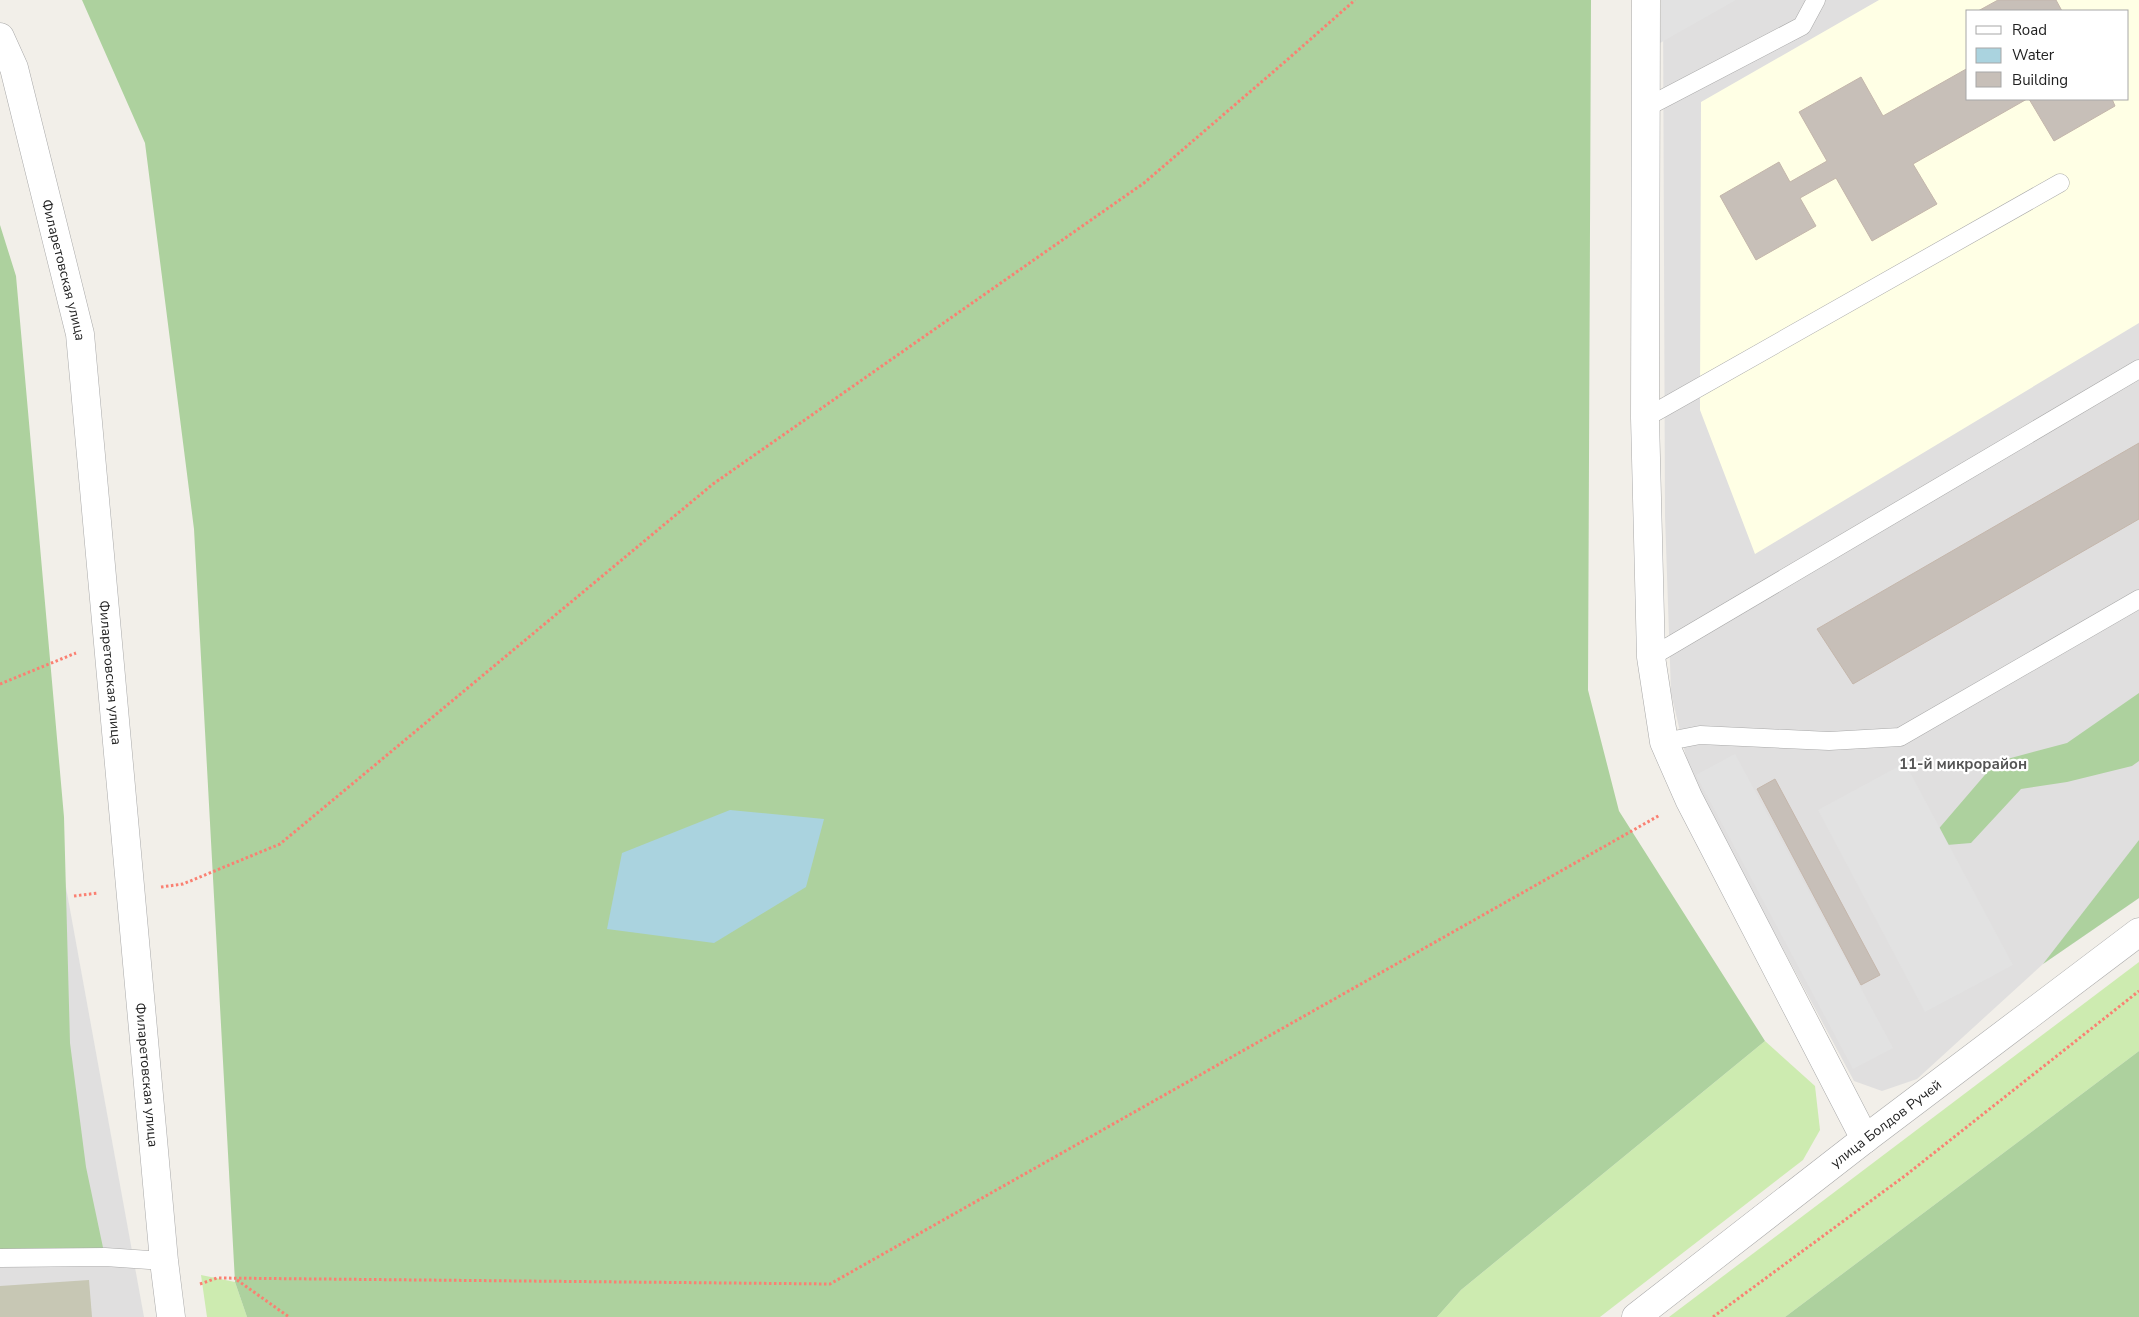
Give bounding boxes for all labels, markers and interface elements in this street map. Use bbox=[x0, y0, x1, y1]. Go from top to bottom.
legend bbox=[1966, 10, 2129, 100]
text: Road bbox=[2012, 20, 2047, 40]
text: Water bbox=[2012, 45, 2055, 65]
text: Building bbox=[2012, 70, 2068, 90]
street label: Филаретовская улица bbox=[37, 197, 90, 341]
street label: Филаретовская улица bbox=[94, 599, 126, 746]
district label: 11-й микрорайон bbox=[1899, 754, 2027, 774]
street label: Филаретовская улица bbox=[131, 1002, 163, 1148]
street label: улица Болдов Ручей bbox=[1827, 1075, 1946, 1172]

